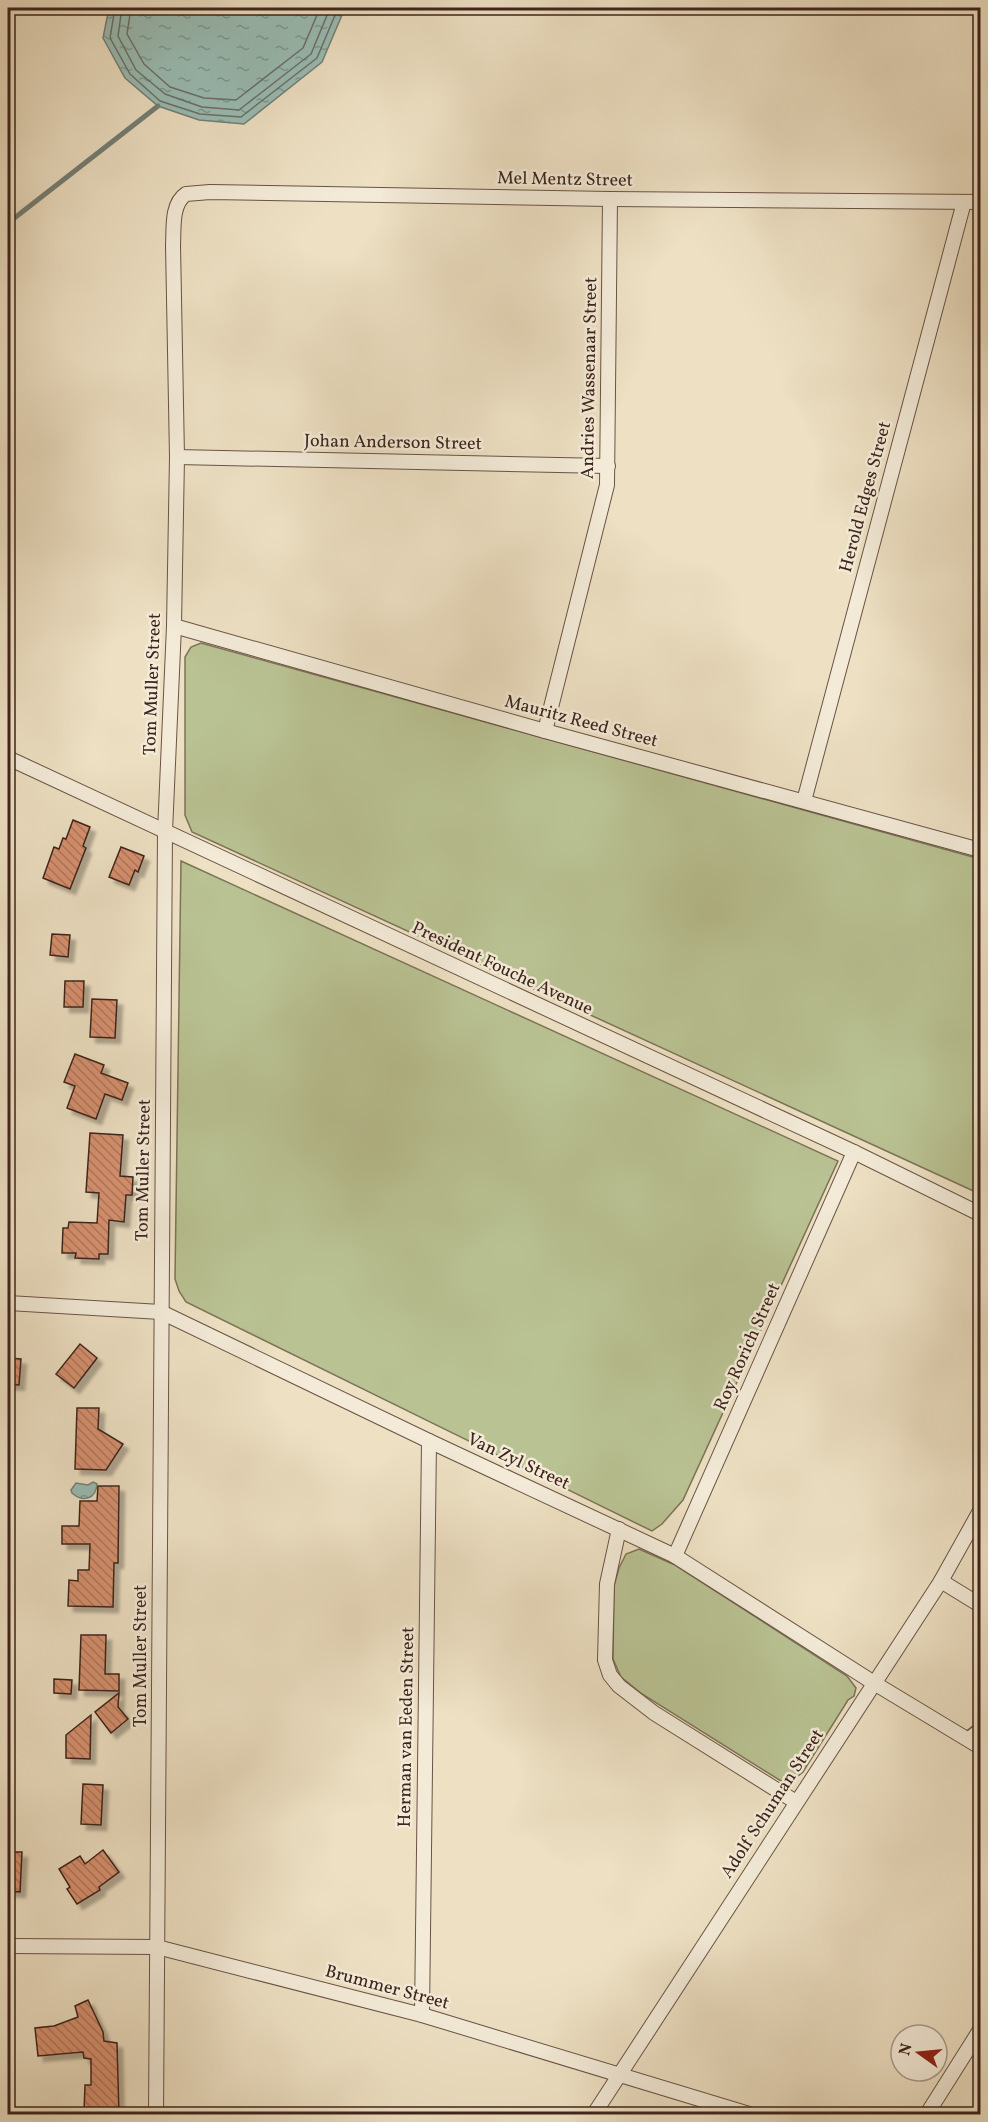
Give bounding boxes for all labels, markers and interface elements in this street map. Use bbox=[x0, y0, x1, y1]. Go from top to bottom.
street label: Mel Mentz Street bbox=[497, 166, 633, 194]
street label: Andries Wassenaar Street bbox=[576, 277, 604, 479]
street label: Herold Edges Street bbox=[834, 419, 898, 575]
street label: Johan Anderson Street bbox=[304, 429, 482, 457]
street label: Tom Muller Street bbox=[138, 612, 168, 756]
street label: Mauritz Reed Street bbox=[502, 690, 660, 754]
street label: President Fouche Avenue bbox=[407, 916, 597, 1022]
street label: Tom Muller Street bbox=[130, 1099, 158, 1241]
street label: Roy Rorich Street bbox=[709, 1279, 787, 1415]
street label: Van Zyl Street bbox=[463, 1427, 573, 1497]
street label: Tom Muller Street bbox=[129, 1585, 154, 1727]
street label: Herman van Eeden Street bbox=[393, 1626, 421, 1828]
street label: Adolf Schuman Street bbox=[715, 1724, 831, 1884]
street label: Brummer Street bbox=[322, 1959, 452, 2017]
north arrow bbox=[889, 2023, 949, 2083]
text: N bbox=[894, 2041, 919, 2058]

